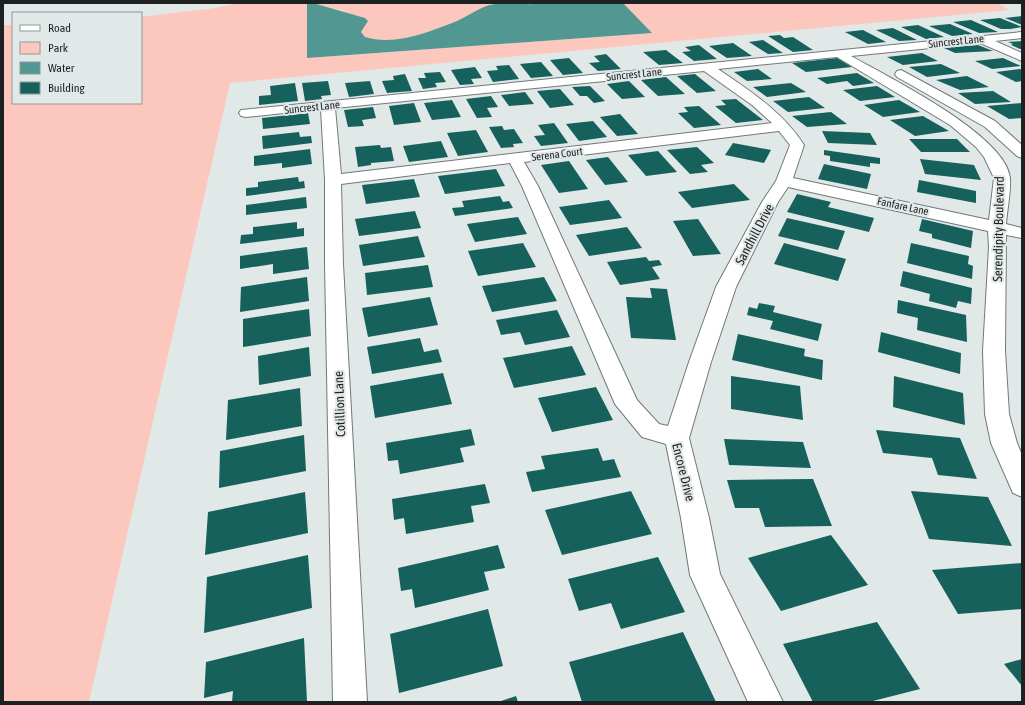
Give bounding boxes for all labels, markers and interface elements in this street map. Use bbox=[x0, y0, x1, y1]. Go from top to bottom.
legend bbox=[12, 12, 142, 104]
text: Road bbox=[48, 21, 71, 35]
street label: Suncrest Lane bbox=[928, 32, 984, 50]
text: Park bbox=[48, 41, 69, 55]
text: Water bbox=[48, 61, 75, 75]
street label: Suncrest Lane bbox=[606, 65, 662, 83]
text: Building bbox=[48, 81, 86, 95]
street label: Suncrest Lane bbox=[284, 98, 340, 116]
street label: Serena Court bbox=[531, 145, 583, 163]
street label: Serendipity Boulevard bbox=[990, 176, 1007, 282]
street label: Fanfare Lane bbox=[876, 195, 930, 217]
street label: Sandhill Drive bbox=[732, 201, 777, 267]
street label: Cotillion Lane bbox=[331, 371, 348, 437]
street label: Encore Drive bbox=[669, 441, 698, 503]

